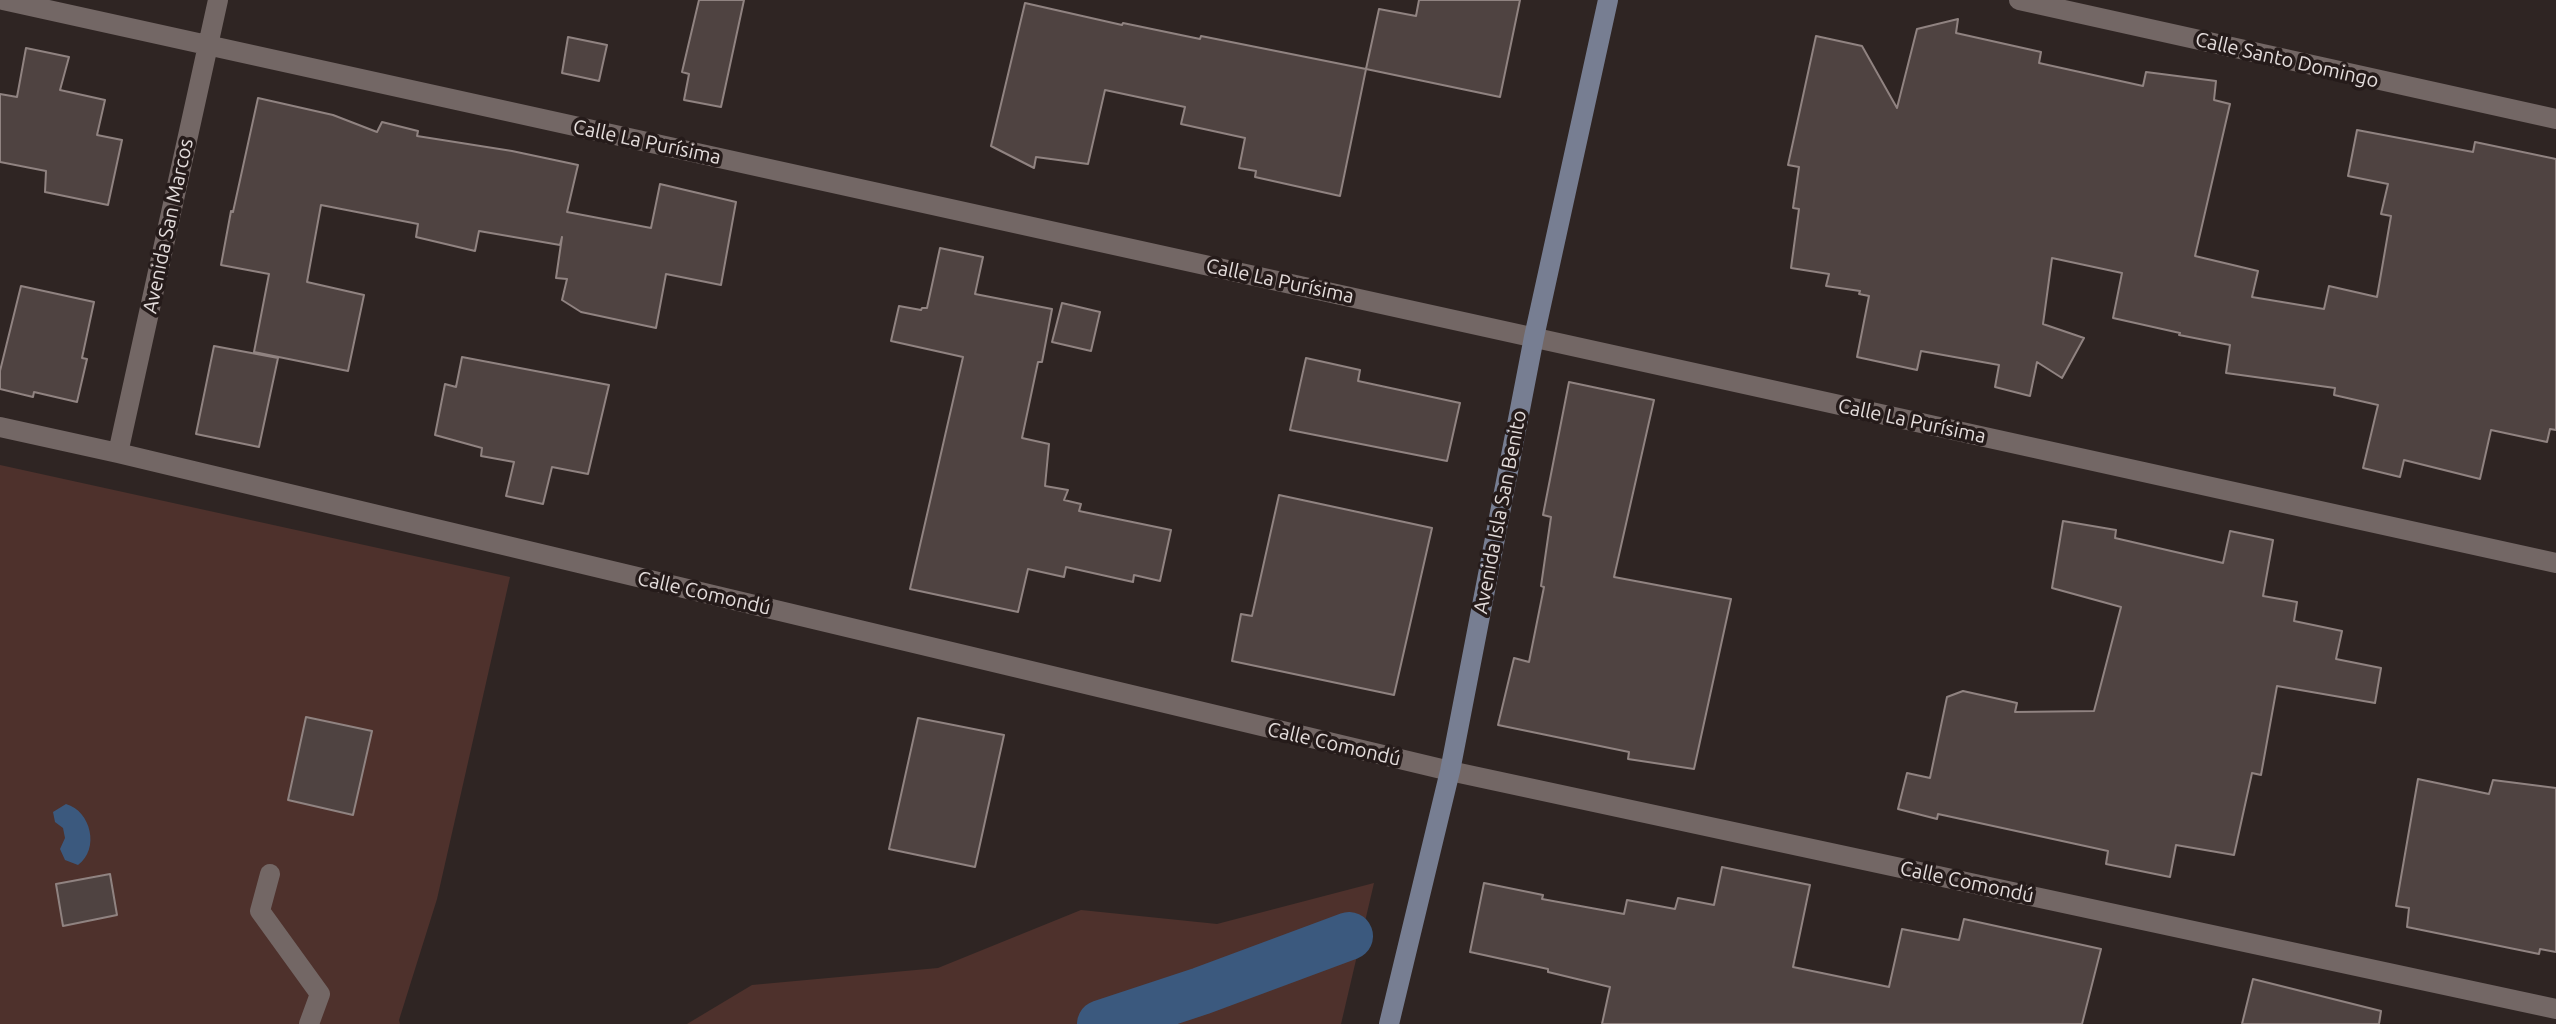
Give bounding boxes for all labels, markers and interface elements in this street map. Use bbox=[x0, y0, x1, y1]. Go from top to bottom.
street label: Calle Santo Domingo bbox=[2193, 27, 2381, 93]
street label: Calle La Purísima bbox=[571, 115, 723, 169]
street label: Avenida San Marcos bbox=[138, 136, 198, 316]
street label: Calle La Purísima bbox=[1204, 254, 1356, 308]
street label: Calle La Purísima bbox=[1836, 394, 1988, 448]
street label: Avenida Isla San Benito bbox=[1469, 408, 1531, 616]
street label: Calle Comondú bbox=[635, 566, 773, 620]
street label: Calle Comondú bbox=[1265, 717, 1403, 771]
street label: Calle Comondú bbox=[1898, 856, 2036, 908]

